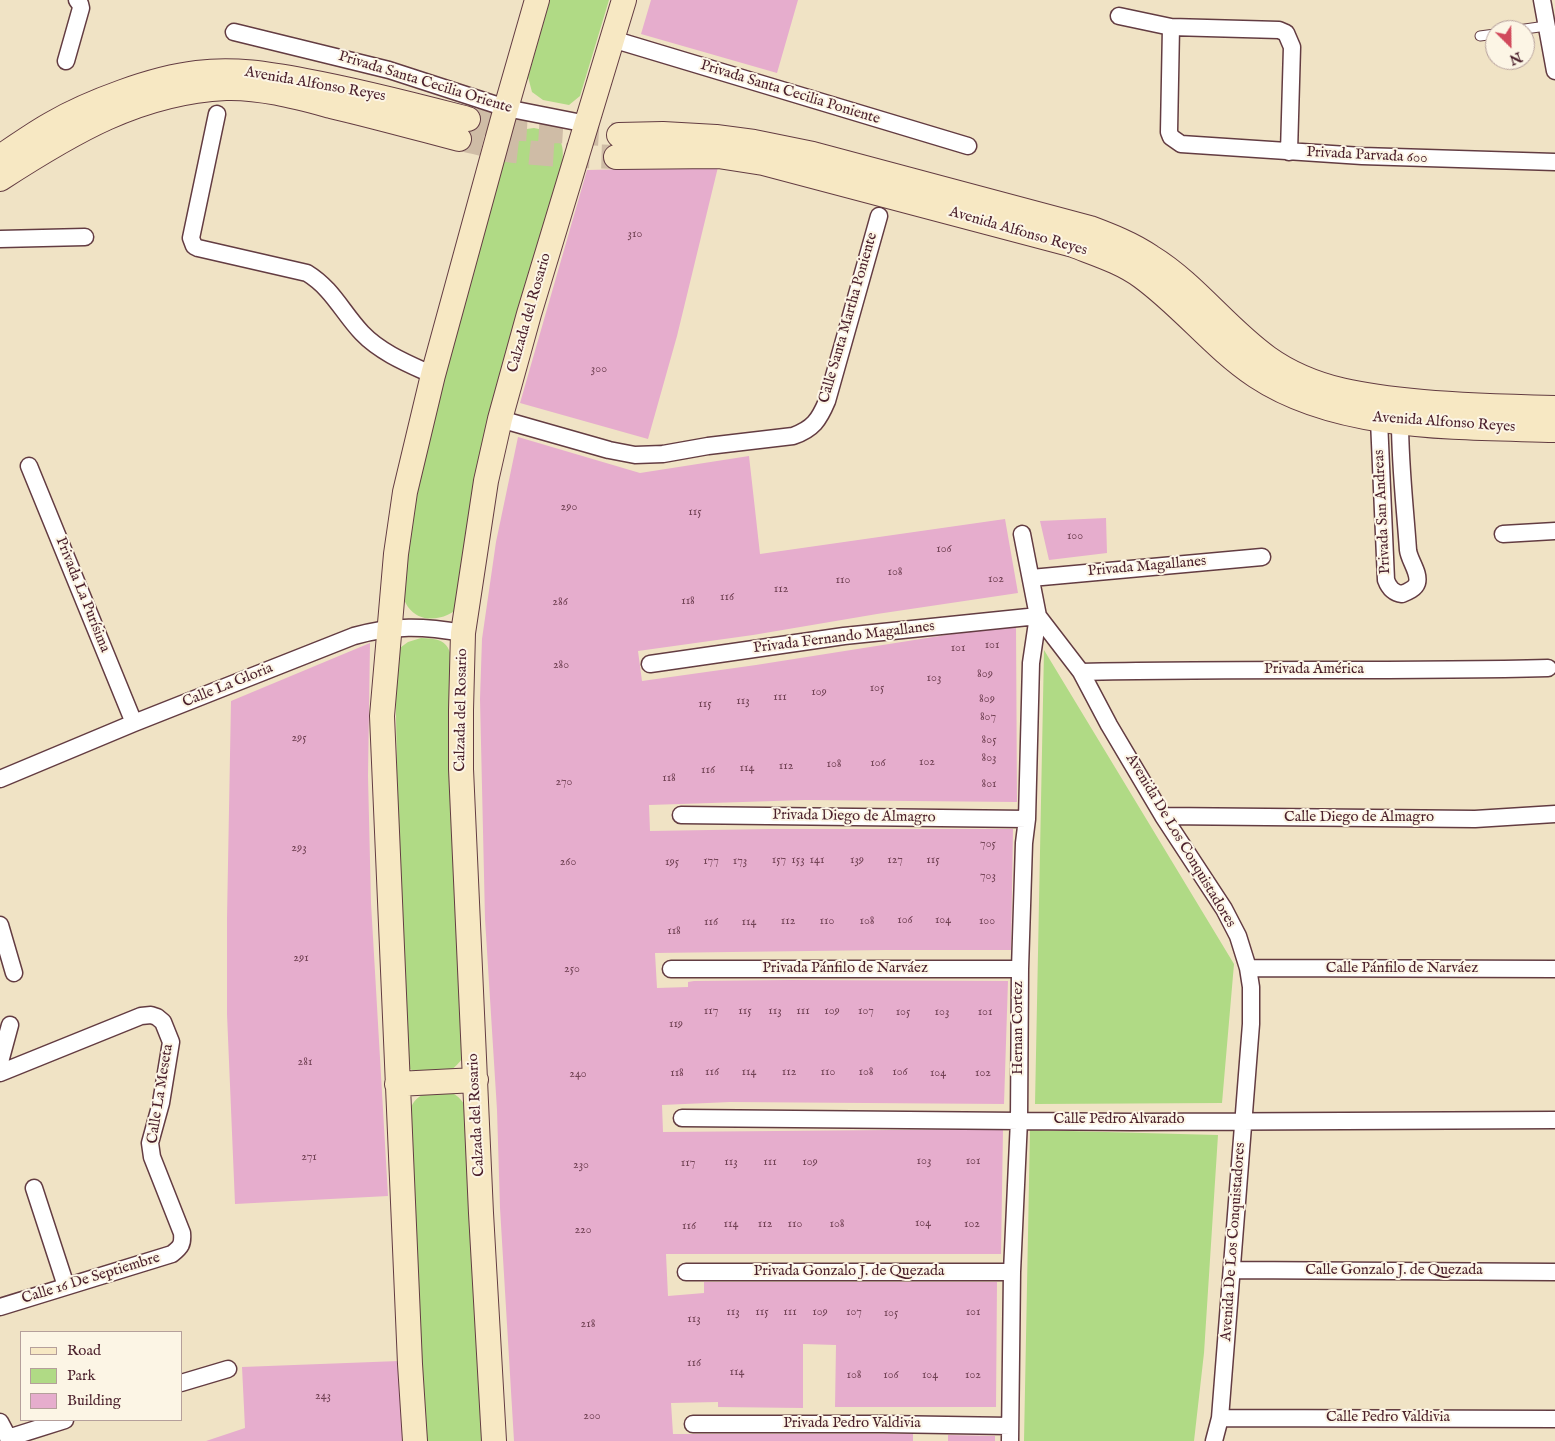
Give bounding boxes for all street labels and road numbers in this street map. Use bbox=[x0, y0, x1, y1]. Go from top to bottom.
street label: Privada Santa Cecilia Oriente bbox=[336, 48, 514, 118]
street label: Privada Santa Cecilia Poniente bbox=[698, 57, 882, 129]
street label: Avenida Alfonso Reyes bbox=[243, 64, 387, 106]
street label: Privada Parvada 600 bbox=[1306, 144, 1428, 168]
street label: Avenida Alfonso Reyes bbox=[947, 204, 1089, 260]
street label: Calle Santa Martha Poniente bbox=[816, 231, 882, 405]
street label: Calzada del Rosario bbox=[504, 251, 556, 375]
street label: Avenida Alfonso Reyes bbox=[1372, 409, 1516, 437]
street label: Privada San Andreas bbox=[1371, 449, 1395, 575]
street label: Privada La Purísima bbox=[51, 535, 113, 655]
street label: Privada Magallanes bbox=[1087, 553, 1207, 581]
street label: Privada Fernando Magallanes bbox=[752, 618, 936, 658]
street label: Calzada del Rosario bbox=[452, 648, 472, 772]
street label: Calle La Gloria bbox=[180, 660, 276, 712]
street label: Privada América bbox=[1264, 661, 1364, 679]
street label: Avenida De Los Conquistadores bbox=[1121, 751, 1239, 931]
street label: Privada Diego de Almagro bbox=[772, 807, 936, 827]
street label: Calle Diego de Almagro bbox=[1284, 809, 1434, 827]
street label: Privada Pánfilo de Narváez bbox=[762, 960, 928, 978]
street label: Calle Pánfilo de Narváez bbox=[1326, 960, 1478, 978]
street label: Hernan Cortez bbox=[1010, 981, 1028, 1075]
street label: Calle La Meseta bbox=[144, 1043, 178, 1145]
street label: Calzada del Rosario bbox=[465, 1053, 489, 1177]
street label: Calle Pedro Alvarado bbox=[1054, 1111, 1184, 1129]
street label: Avenida De Los Conquistadores bbox=[1218, 1142, 1250, 1342]
street label: Calle 16 De Septiembre bbox=[20, 1249, 162, 1309]
street label: Calle Gonzalo J. de Quezada bbox=[1305, 1262, 1483, 1280]
street label: Privada Gonzalo J. de Quezada bbox=[754, 1263, 944, 1281]
street label: Calle Pedro Valdivia bbox=[1326, 1409, 1450, 1427]
street label: Privada Pedro Valdivia bbox=[783, 1415, 921, 1433]

